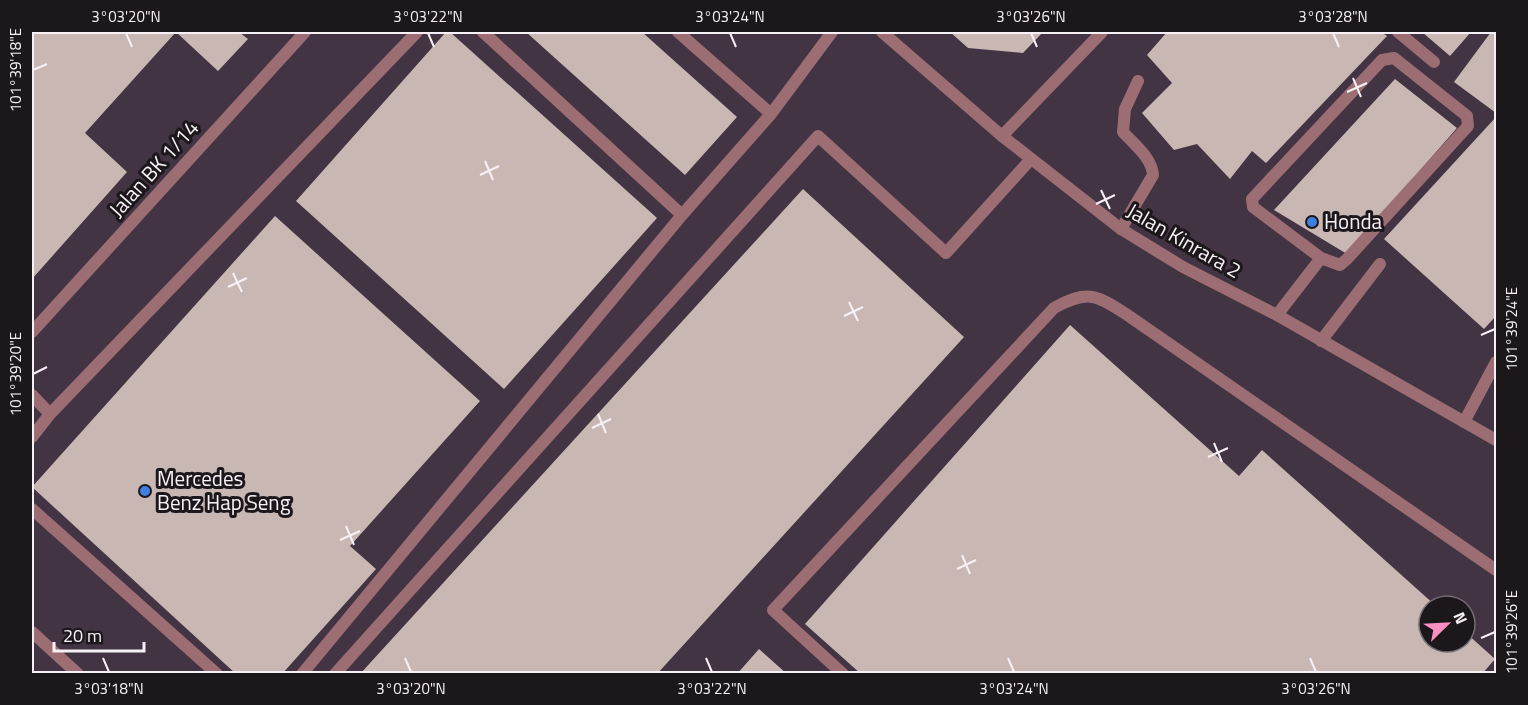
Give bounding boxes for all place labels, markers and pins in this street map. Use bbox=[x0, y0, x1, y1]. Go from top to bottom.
place label: Honda bbox=[1324, 205, 1383, 237]
marker: Honda bbox=[1305, 215, 1319, 229]
place label: Mercedes Benz Hap Seng bbox=[157, 462, 291, 518]
marker: Mercedes Benz Hap Seng bbox=[138, 484, 152, 498]

